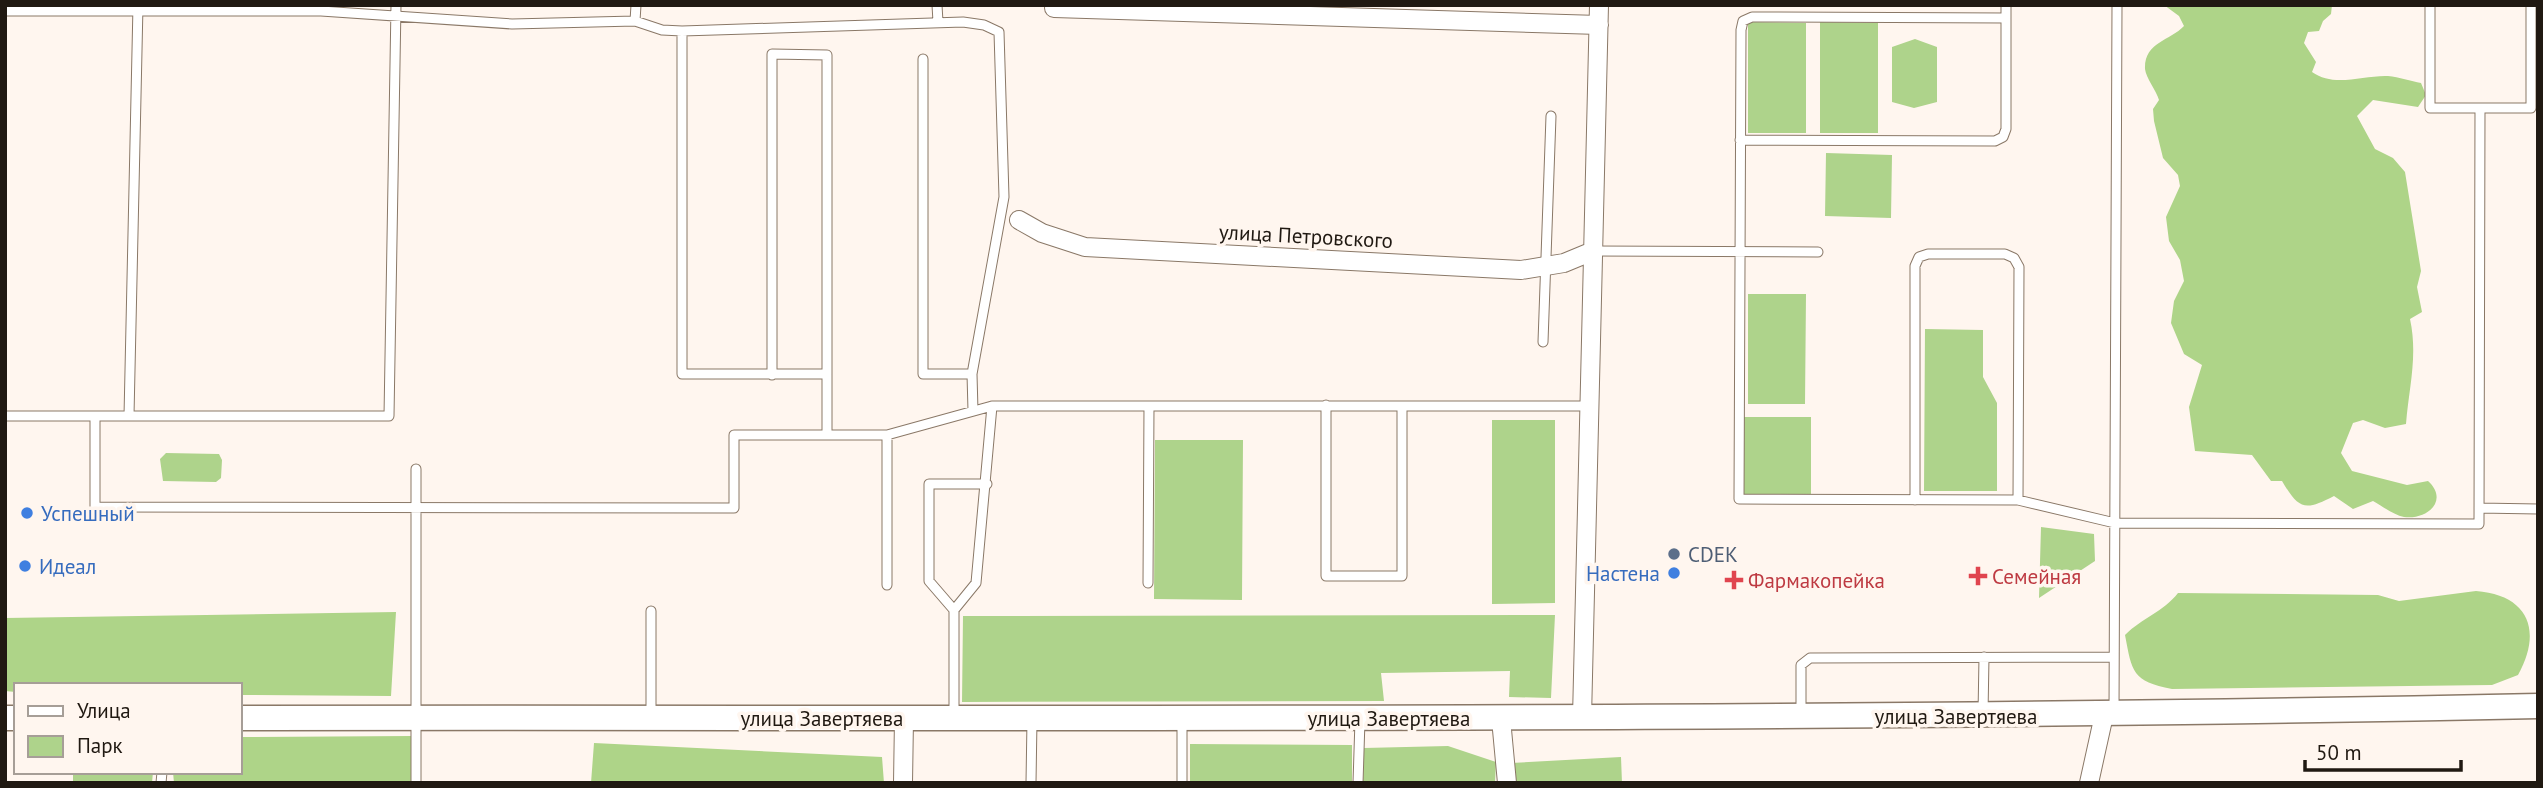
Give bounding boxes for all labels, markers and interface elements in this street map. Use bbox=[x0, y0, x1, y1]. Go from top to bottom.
street label: улица Петровского bbox=[1218, 218, 1394, 254]
place label: Успешный bbox=[41, 500, 135, 527]
marker: Успешный bbox=[19, 505, 35, 521]
place label: CDEK bbox=[1688, 541, 1738, 568]
marker: CDEK bbox=[1666, 546, 1682, 562]
place label: Идеал bbox=[39, 553, 96, 580]
marker: Идеал bbox=[17, 558, 33, 574]
place label: Настена bbox=[1586, 560, 1660, 587]
place label: Семейная bbox=[1992, 563, 2081, 590]
marker: Настена bbox=[1666, 565, 1682, 581]
place label: Фармакопейка bbox=[1748, 567, 1885, 594]
marker: Семейная bbox=[1970, 568, 1986, 584]
marker: Фармакопейка bbox=[1726, 572, 1742, 588]
legend bbox=[14, 683, 242, 774]
text: Улица bbox=[77, 697, 131, 724]
street label: улица Завертяева bbox=[1875, 703, 2037, 730]
street label: улица Завертяева bbox=[741, 705, 903, 732]
street label: улица Завертяева bbox=[1308, 705, 1470, 732]
scale bar bbox=[2305, 728, 2461, 772]
text: Парк bbox=[77, 732, 123, 759]
text: 50 m bbox=[2316, 739, 2362, 766]

